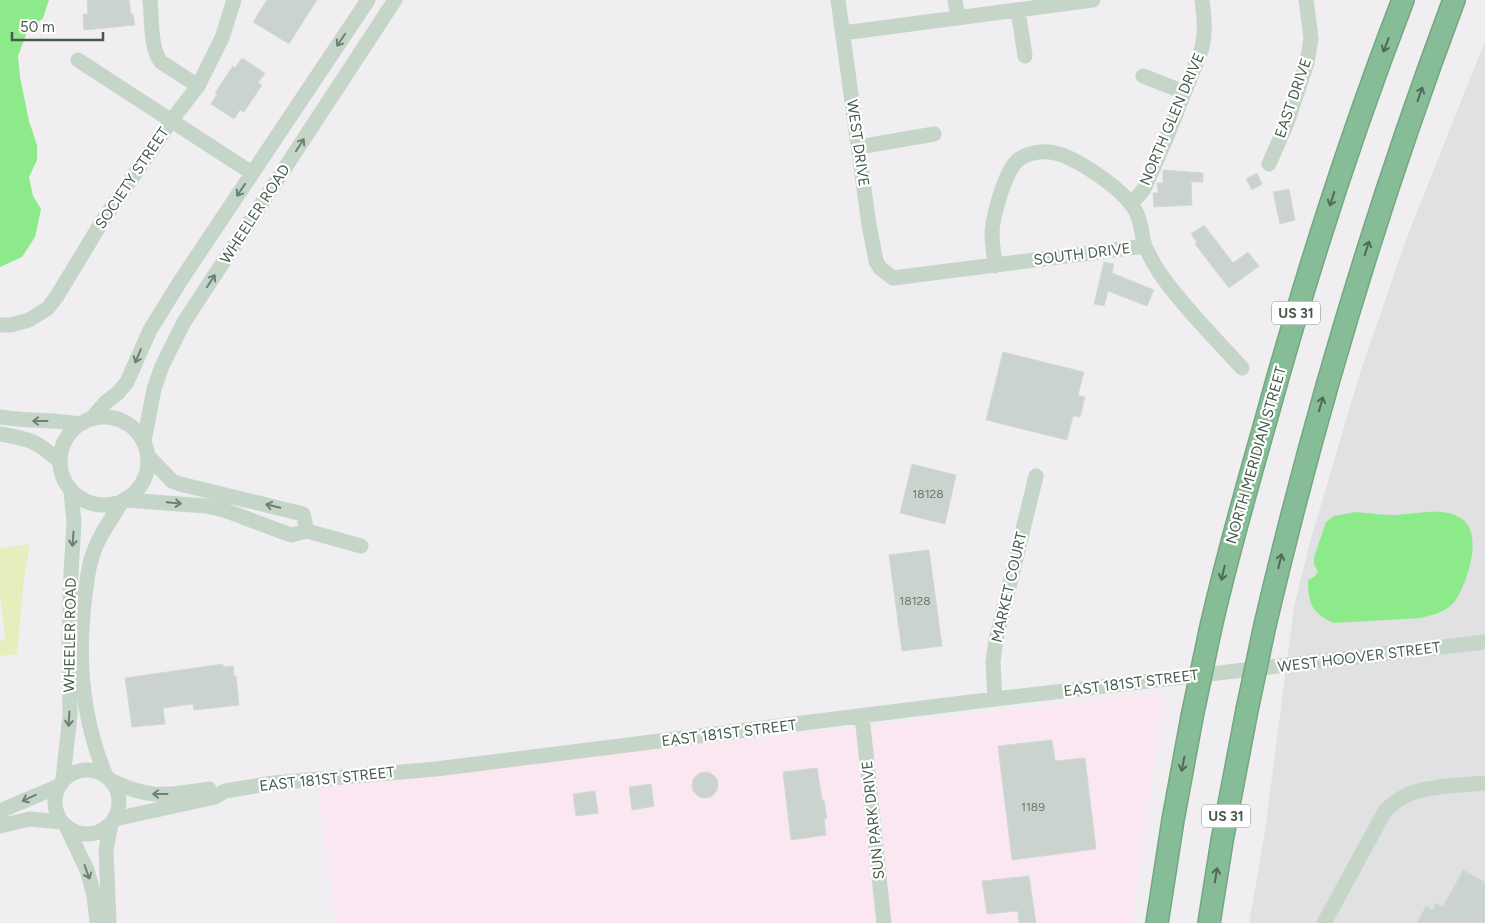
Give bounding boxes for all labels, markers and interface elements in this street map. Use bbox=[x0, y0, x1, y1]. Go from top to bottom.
scale bar bbox=[12, 10, 104, 42]
text: 50 m bbox=[20, 18, 55, 36]
one-way arrow bbox=[336, 33, 346, 47]
one-way arrow bbox=[1380, 38, 1389, 53]
street label: NORTH GLEN DRIVE bbox=[1136, 50, 1208, 188]
street label: EAST DRIVE bbox=[1271, 56, 1315, 140]
one-way arrow bbox=[1415, 86, 1425, 102]
street label: WEST DRIVE bbox=[843, 98, 873, 188]
street label: SOCIETY STREET bbox=[91, 123, 173, 232]
one-way arrow bbox=[295, 138, 305, 152]
street label: WHEELER ROAD bbox=[216, 161, 294, 267]
one-way arrow bbox=[236, 183, 246, 197]
one-way arrow bbox=[1327, 190, 1336, 206]
street label: SOUTH DRIVE bbox=[1032, 239, 1132, 269]
one-way arrow bbox=[1363, 240, 1373, 256]
one-way arrow bbox=[206, 274, 216, 288]
road number: US 31 bbox=[1272, 302, 1320, 324]
one-way arrow bbox=[133, 348, 143, 363]
street label: NORTH MERIDIAN STREET bbox=[1222, 364, 1290, 546]
one-way arrow bbox=[1317, 396, 1327, 412]
one-way arrow bbox=[32, 416, 48, 426]
house number: 18128 bbox=[912, 487, 944, 501]
one-way arrow bbox=[166, 498, 182, 508]
one-way arrow bbox=[265, 501, 281, 510]
street label: MARKET COURT bbox=[988, 529, 1031, 644]
one-way arrow bbox=[68, 531, 78, 547]
one-way arrow bbox=[1276, 553, 1285, 569]
one-way arrow bbox=[1218, 565, 1227, 581]
street label: WHEELER ROAD bbox=[60, 577, 80, 693]
house number: 18128 bbox=[899, 594, 931, 608]
street label: WEST HOOVER STREET bbox=[1276, 638, 1442, 676]
street label: EAST 181ST STREET bbox=[1062, 666, 1200, 700]
one-way arrow bbox=[65, 711, 74, 727]
street label: EAST 181ST STREET bbox=[660, 716, 798, 750]
one-way arrow bbox=[1178, 756, 1188, 772]
street label: SUN PARK DRIVE bbox=[858, 760, 888, 880]
street label: EAST 181ST STREET bbox=[258, 763, 396, 795]
one-way arrow bbox=[152, 790, 168, 799]
one-way arrow bbox=[22, 794, 37, 803]
house number: 1189 bbox=[1021, 800, 1045, 814]
road number: US 31 bbox=[1202, 804, 1250, 828]
one-way arrow bbox=[83, 864, 92, 880]
one-way arrow bbox=[1212, 867, 1222, 883]

